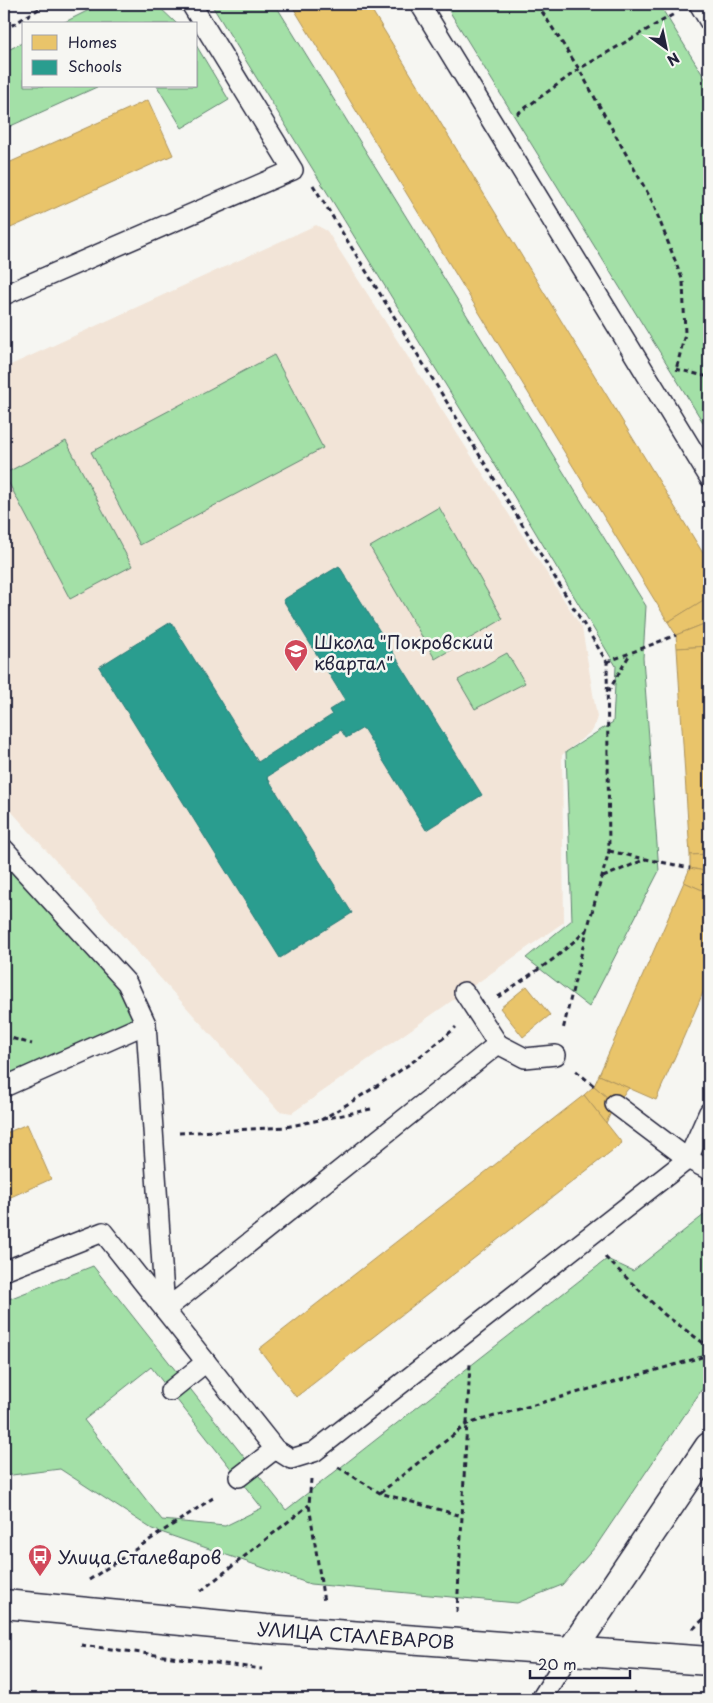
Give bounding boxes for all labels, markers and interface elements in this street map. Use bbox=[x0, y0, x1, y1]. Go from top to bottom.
legend bbox=[22, 22, 198, 88]
north arrow bbox=[640, 22, 690, 72]
text: Homes bbox=[68, 30, 117, 53]
text: N bbox=[663, 47, 684, 71]
text: Schools bbox=[68, 54, 122, 77]
place label: Школа "Покровский квартал" bbox=[314, 628, 493, 676]
school or university icon: Школа "Покровский квартал" bbox=[283, 638, 309, 672]
bus stop icon: Улица Сталеваров bbox=[27, 1543, 53, 1577]
place label: Улица Сталеваров bbox=[58, 1543, 221, 1570]
street label: УЛИЦА СТАЛЕВАРОВ bbox=[257, 1615, 455, 1655]
scale bar bbox=[530, 1648, 630, 1680]
text: 20 m bbox=[538, 1652, 577, 1675]

